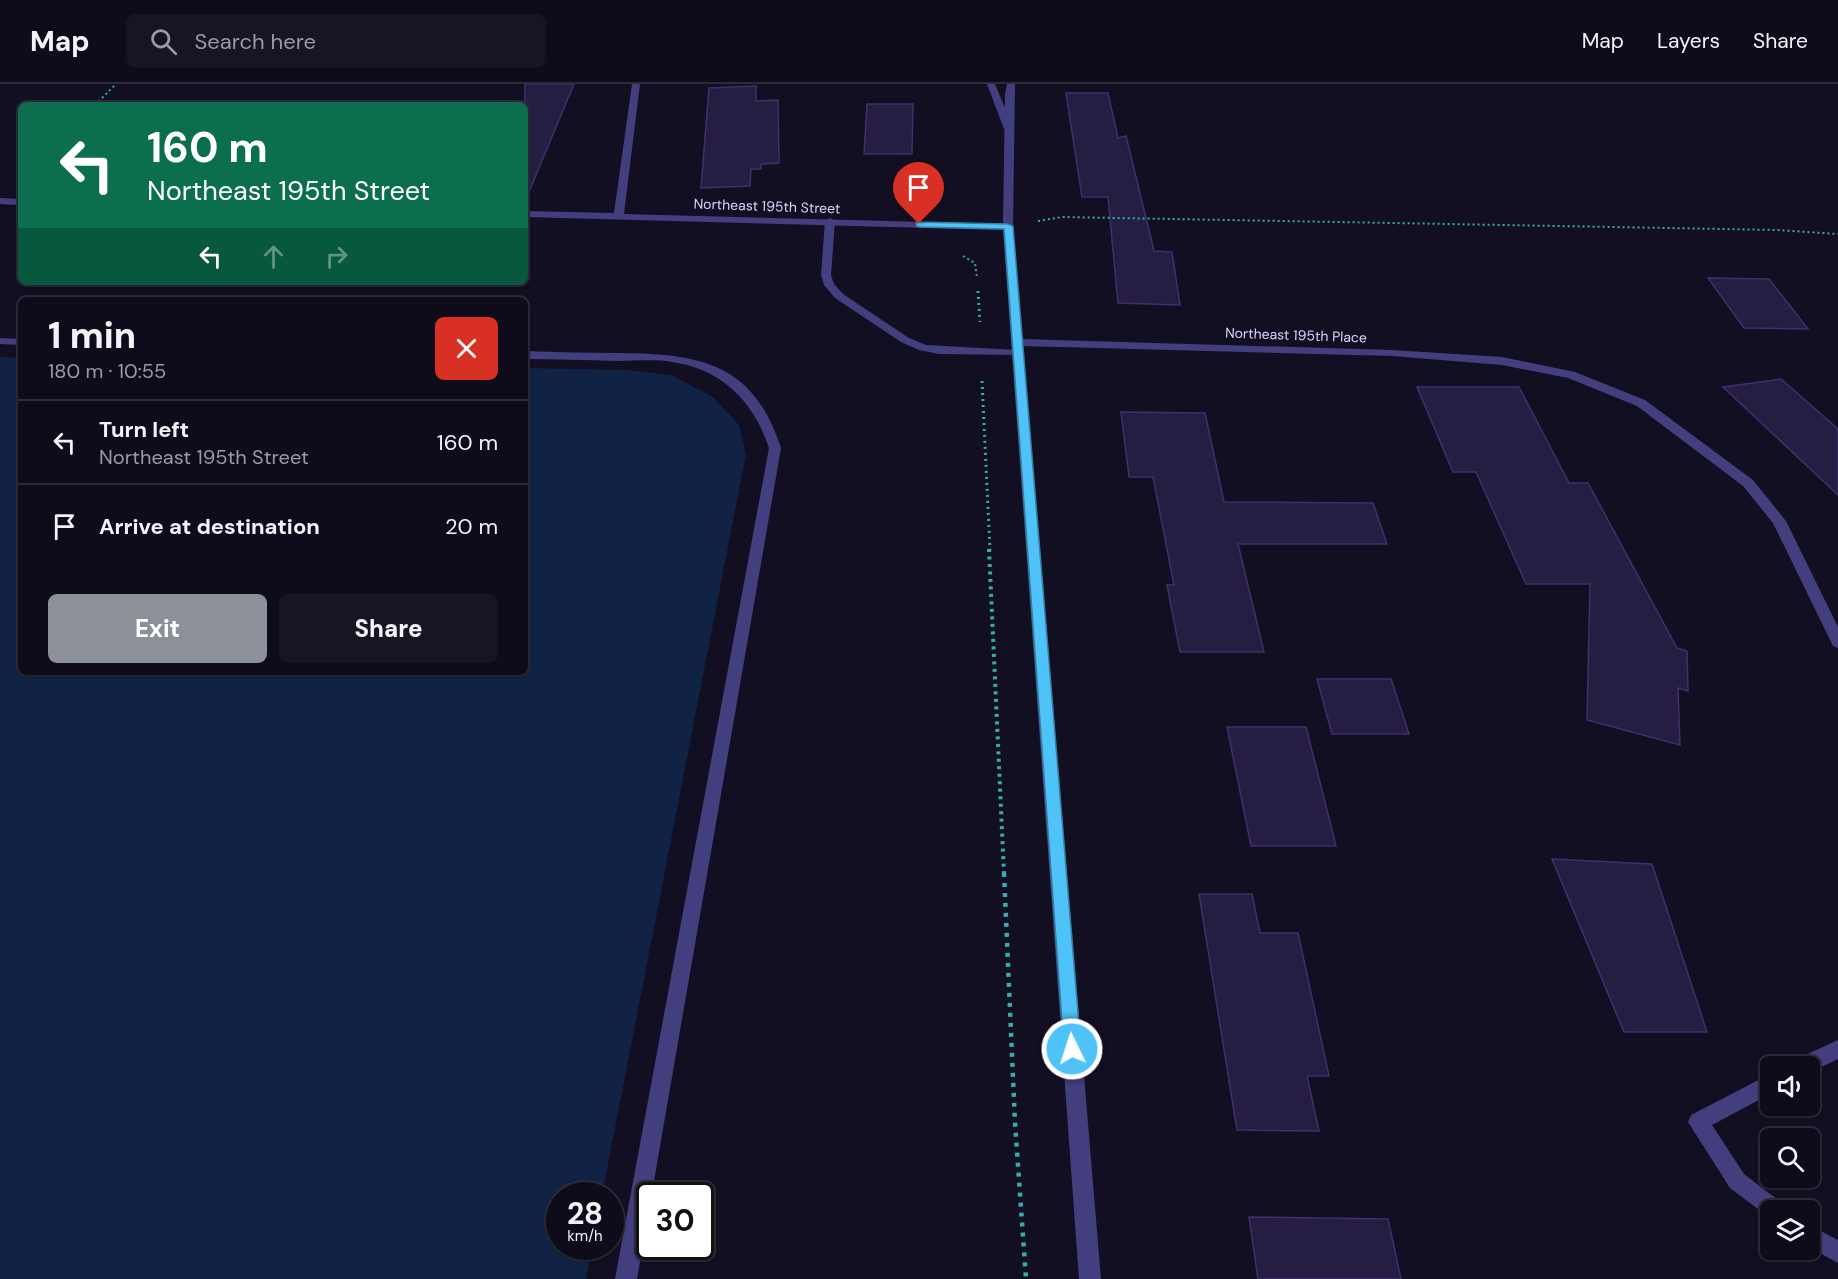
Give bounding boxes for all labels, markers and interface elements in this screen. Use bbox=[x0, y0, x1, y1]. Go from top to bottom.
search box bbox=[126, 14, 546, 68]
text: Map bbox=[30, 23, 90, 60]
icon: search bbox=[147, 25, 180, 58]
text: Search here bbox=[195, 27, 316, 56]
text: Map bbox=[1582, 27, 1624, 55]
text: Layers bbox=[1657, 27, 1720, 55]
text: Share bbox=[1753, 27, 1808, 55]
text: 160 m bbox=[147, 120, 268, 175]
icon: left bbox=[48, 126, 126, 204]
pin bbox=[893, 162, 944, 224]
icon: arrive bbox=[902, 171, 935, 204]
text: Northeast 195th Street bbox=[147, 173, 430, 208]
street label: Northeast 195th Street bbox=[693, 194, 841, 218]
icon: left bbox=[194, 240, 227, 273]
icon: ahead bbox=[257, 240, 290, 273]
icon: right bbox=[320, 240, 353, 273]
text: 1 min bbox=[48, 312, 136, 359]
button: close bbox=[435, 317, 498, 380]
street label: Northeast 195th Place bbox=[1225, 324, 1367, 346]
text: 180 m · 10:55 bbox=[48, 358, 166, 384]
text: Turn left bbox=[99, 415, 189, 444]
icon: left bbox=[48, 426, 81, 459]
text: 160 m bbox=[437, 428, 498, 457]
text: Northeast 195th Street bbox=[99, 444, 309, 470]
icon: arrive bbox=[48, 510, 81, 543]
text: Arrive at destination bbox=[99, 512, 320, 541]
text: 20 m bbox=[445, 512, 498, 541]
button: Exit bbox=[48, 594, 267, 663]
button: Share bbox=[279, 594, 498, 663]
position arrow bbox=[1040, 1017, 1104, 1081]
map controls bbox=[1760, 1056, 1820, 1260]
button: sound bbox=[1760, 1056, 1820, 1116]
button: search bbox=[1760, 1128, 1820, 1188]
speed limit sign: 30 bbox=[636, 1182, 714, 1260]
text: 28 bbox=[567, 1194, 603, 1233]
button: layers bbox=[1760, 1200, 1820, 1260]
text: km/h bbox=[567, 1226, 603, 1246]

